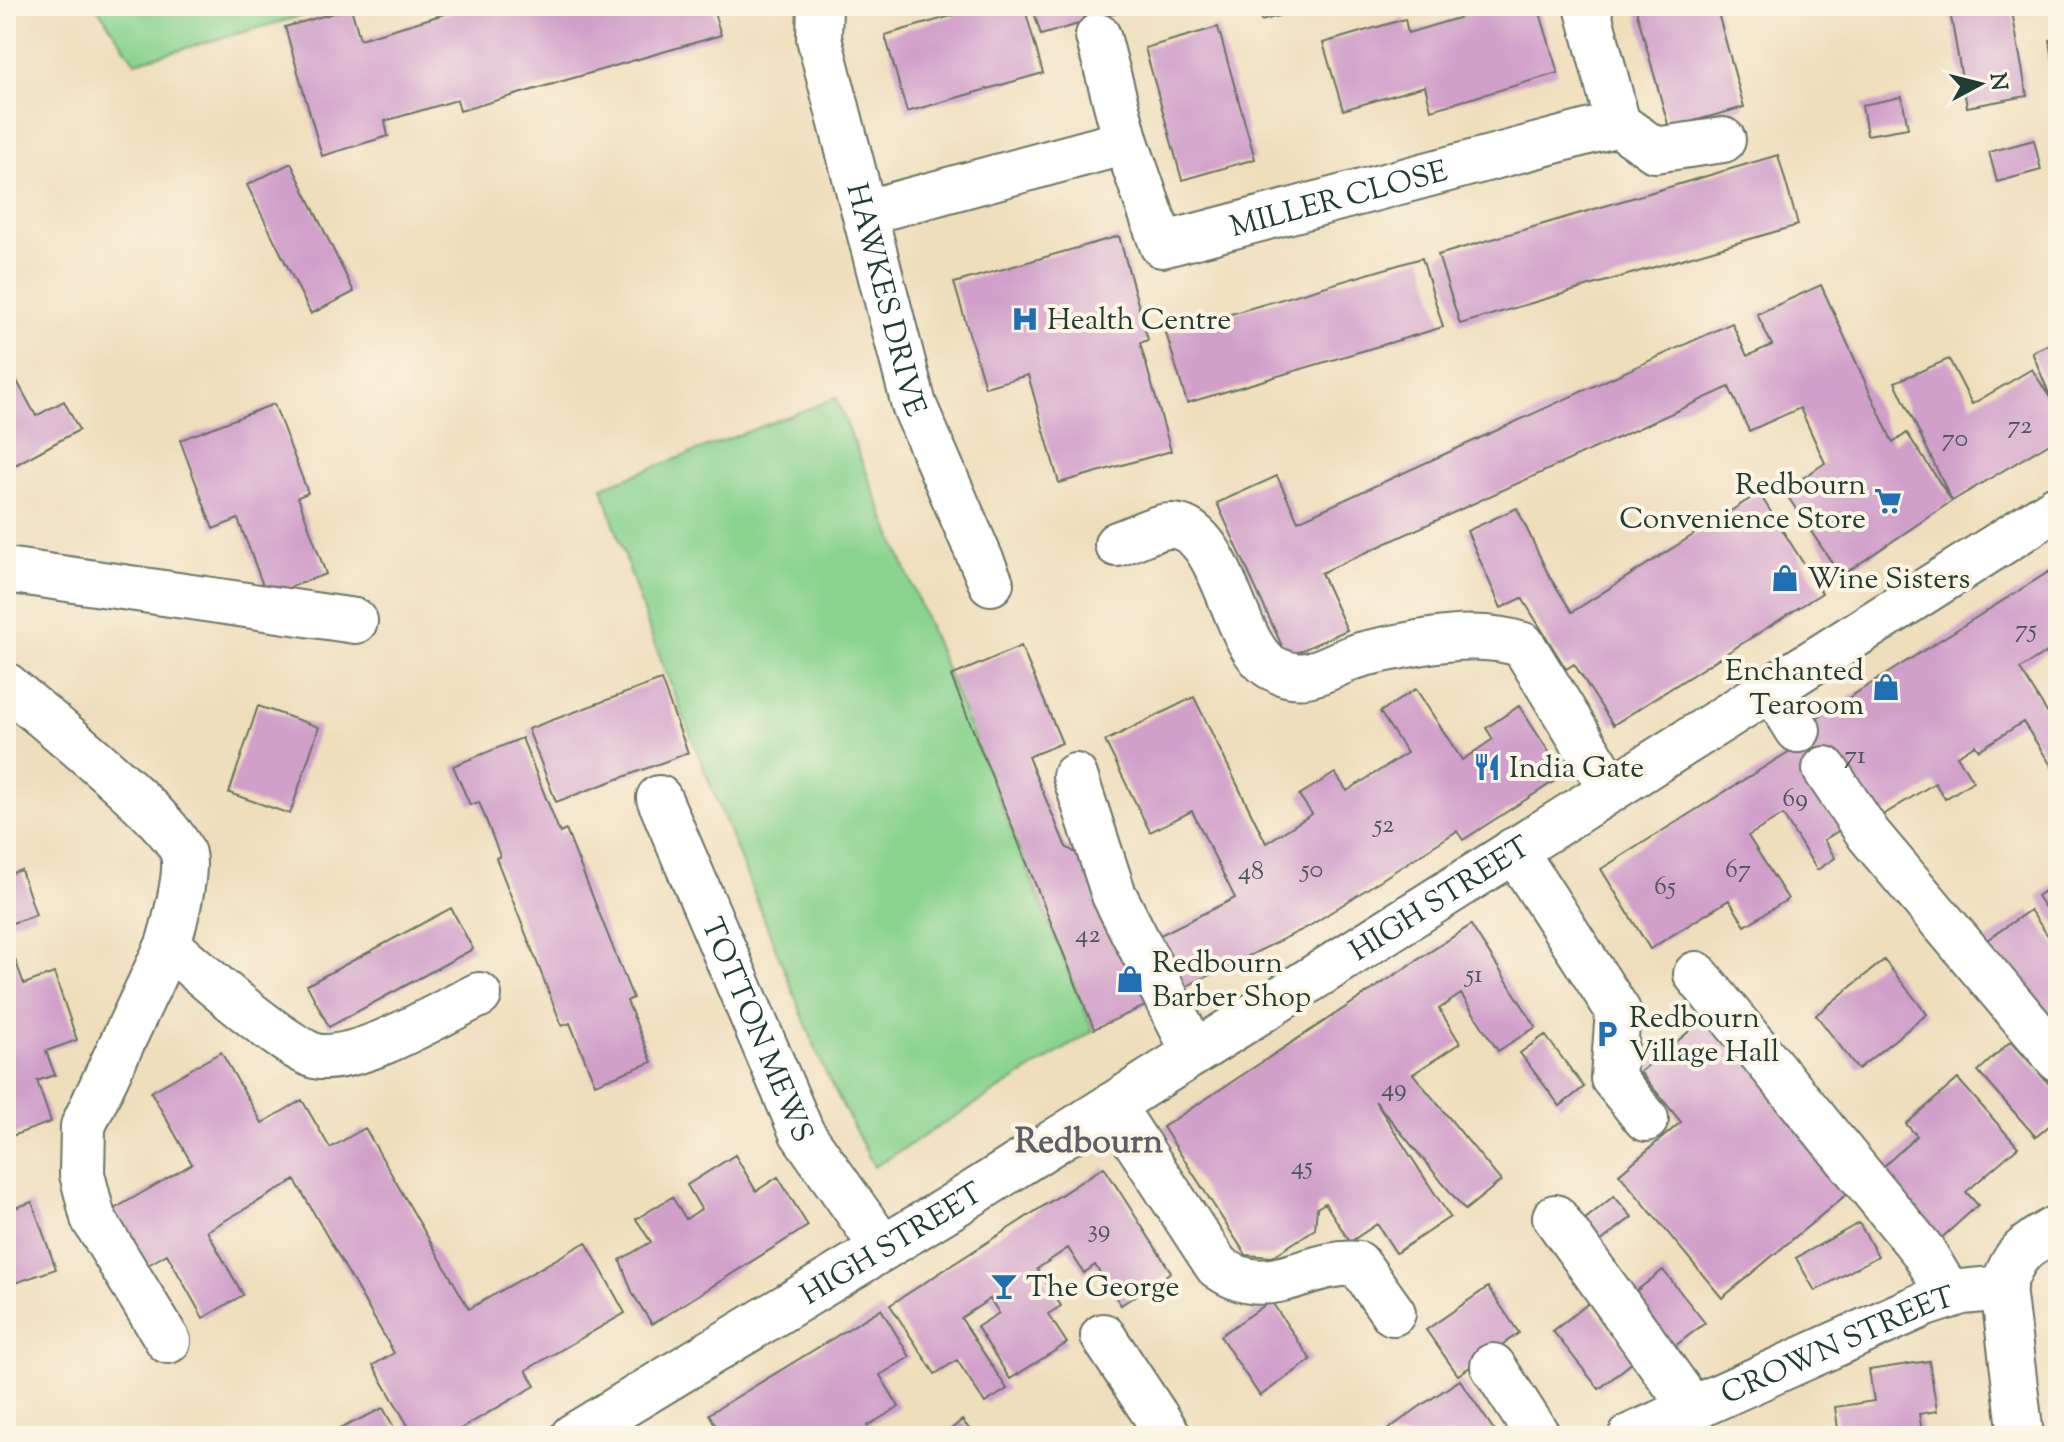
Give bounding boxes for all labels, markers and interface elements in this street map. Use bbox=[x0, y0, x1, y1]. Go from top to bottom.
north arrow bbox=[1940, 44, 2020, 124]
text: N bbox=[1980, 71, 2014, 93]
street label: MILLER CLOSE bbox=[1226, 151, 1453, 250]
street label: HAWKES DRIVE bbox=[833, 179, 936, 424]
place label: Health Centre bbox=[1047, 300, 1231, 343]
hospital icon: Health Centre bbox=[1010, 304, 1040, 334]
house number: 72 bbox=[2008, 408, 2032, 445]
house number: 70 bbox=[1942, 421, 1968, 458]
place label: Redbourn Convenience Store bbox=[1619, 465, 1866, 542]
supermarket icon: Redbourn Convenience Store bbox=[1873, 486, 1903, 516]
place label: Wine Sisters bbox=[1807, 559, 1970, 602]
shop icon: Wine Sisters bbox=[1770, 563, 1800, 593]
house number: 75 bbox=[2015, 612, 2037, 649]
place label: Enchanted Tearoom bbox=[1725, 651, 1864, 728]
shop icon: Enchanted Tearoom bbox=[1871, 672, 1901, 702]
house number: 71 bbox=[1844, 738, 1866, 775]
place label: India Gate bbox=[1509, 748, 1644, 791]
restaurant icon: India Gate bbox=[1472, 752, 1502, 782]
house number: 69 bbox=[1782, 781, 1808, 818]
house number: 52 bbox=[1371, 807, 1395, 844]
street label: HIGH STREET bbox=[1342, 827, 1539, 973]
house number: 50 bbox=[1299, 852, 1323, 889]
house number: 67 bbox=[1725, 852, 1751, 889]
house number: 48 bbox=[1238, 854, 1264, 891]
house number: 65 bbox=[1654, 869, 1676, 906]
street label: TOTTON MEWS bbox=[689, 912, 823, 1150]
house number: 42 bbox=[1075, 917, 1101, 954]
place label: Redbourn Barber Shop bbox=[1152, 943, 1311, 1020]
house number: 51 bbox=[1463, 957, 1483, 994]
shop icon: Redbourn Barber Shop bbox=[1115, 964, 1145, 994]
place label: Redbourn Village Hall bbox=[1629, 998, 1779, 1075]
parking icon: Redbourn Village Hall bbox=[1592, 1019, 1622, 1049]
house number: 49 bbox=[1381, 1071, 1407, 1108]
district label: Redbourn bbox=[1015, 1119, 1163, 1168]
house number: 45 bbox=[1291, 1149, 1313, 1186]
street label: HIGH STREET bbox=[793, 1173, 992, 1317]
house number: 39 bbox=[1088, 1212, 1110, 1249]
place label: The George bbox=[1026, 1267, 1179, 1310]
bar icon: The George bbox=[989, 1271, 1019, 1301]
street label: CROWN STREET bbox=[1715, 1277, 1960, 1417]

